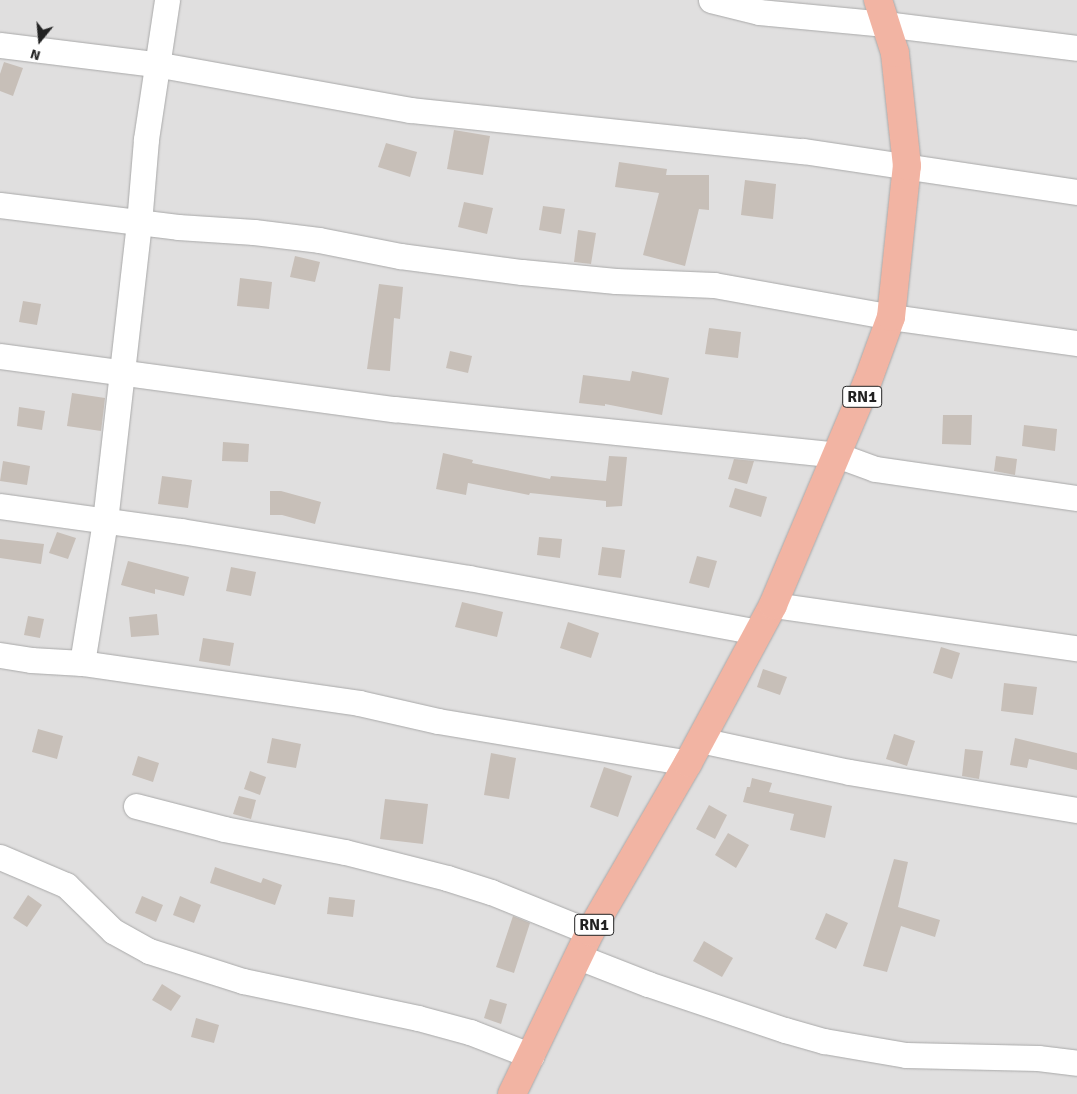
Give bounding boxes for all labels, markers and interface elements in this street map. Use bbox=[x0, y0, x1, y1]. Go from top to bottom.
north arrow bbox=[15, 15, 65, 65]
text: N bbox=[28, 45, 43, 64]
road number: RN1 bbox=[842, 384, 882, 411]
road number: RN1 bbox=[574, 912, 614, 938]

